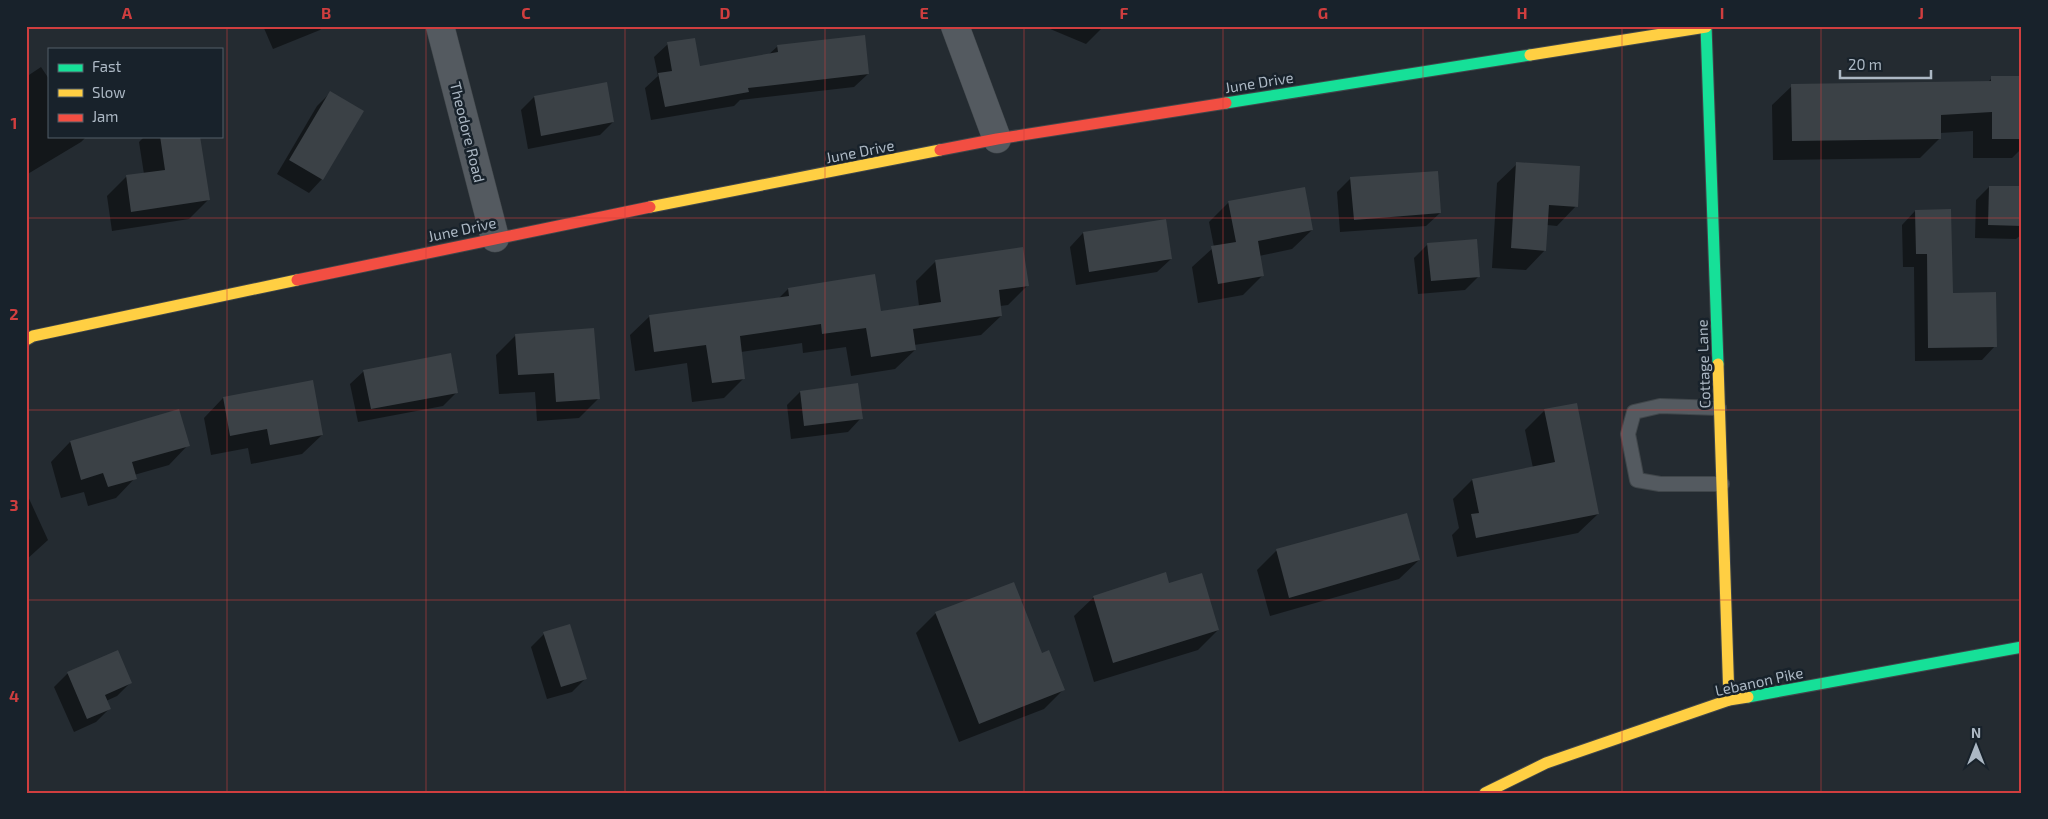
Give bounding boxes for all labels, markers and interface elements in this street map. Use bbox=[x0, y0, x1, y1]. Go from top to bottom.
text: A bbox=[122, 3, 133, 22]
text: B bbox=[321, 3, 331, 22]
text: C bbox=[521, 3, 531, 22]
text: D bbox=[720, 3, 731, 22]
text: E bbox=[919, 3, 929, 22]
text: F bbox=[1120, 3, 1129, 22]
text: G bbox=[1318, 3, 1328, 22]
text: H bbox=[1516, 3, 1528, 22]
text: I bbox=[1720, 3, 1724, 22]
text: J bbox=[1918, 3, 1924, 22]
legend bbox=[48, 48, 222, 138]
scale bar bbox=[1840, 48, 1932, 80]
text: 20 m bbox=[1848, 55, 1882, 73]
text: Fast bbox=[92, 57, 122, 75]
street label: June Drive bbox=[1223, 68, 1295, 96]
street label: Theodore Road bbox=[447, 80, 489, 184]
text: Slow bbox=[92, 83, 126, 101]
text: Jam bbox=[92, 107, 118, 125]
text: 1 bbox=[11, 113, 17, 132]
street label: June Drive bbox=[824, 136, 896, 166]
street label: June Drive bbox=[426, 213, 498, 245]
text: 2 bbox=[9, 304, 19, 323]
street label: Cottage Lane bbox=[1692, 319, 1714, 409]
text: 3 bbox=[9, 495, 19, 514]
street label: Lebanon Pike bbox=[1713, 663, 1805, 699]
text: 4 bbox=[9, 686, 19, 705]
north arrow bbox=[1950, 722, 2000, 772]
text: N bbox=[1971, 724, 1981, 741]

